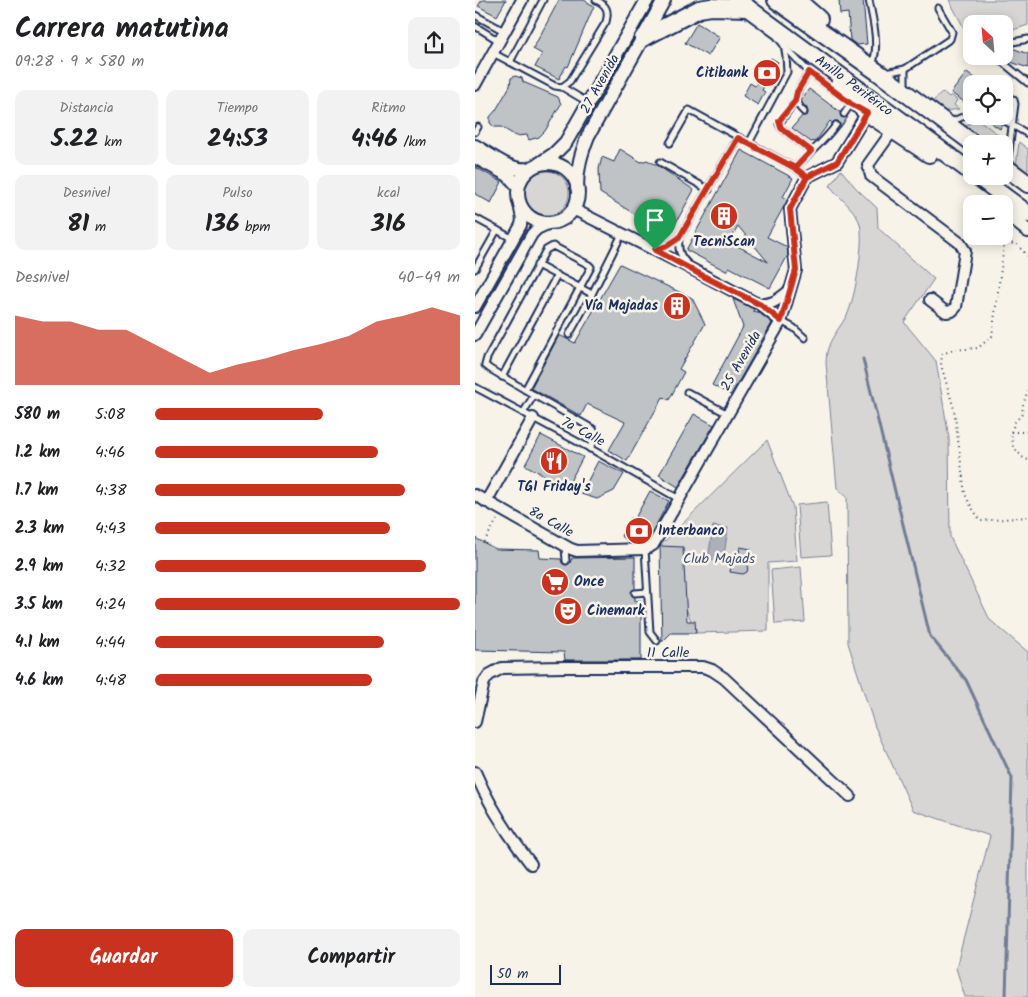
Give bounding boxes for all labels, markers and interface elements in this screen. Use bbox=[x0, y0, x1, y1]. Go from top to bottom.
text: Carrera matutina bbox=[15, 7, 229, 52]
north arrow bbox=[963, 15, 1013, 65]
map controls bbox=[963, 15, 1013, 245]
button: share bbox=[408, 17, 460, 69]
text: 09:28 · 9 × 580 m bbox=[15, 49, 144, 74]
street label: 27 Avenida bbox=[575, 50, 625, 118]
street label: Anillo Periférico bbox=[810, 50, 897, 122]
bank icon: Citibank bbox=[752, 58, 782, 88]
place label: Citibank bbox=[696, 62, 749, 84]
button: locate bbox=[963, 75, 1013, 125]
text: Distancia bbox=[60, 97, 113, 119]
text: Tiempo bbox=[217, 97, 258, 119]
text: Ritmo bbox=[371, 97, 406, 119]
text: 5.22 bbox=[51, 119, 99, 159]
text: 24:53 bbox=[207, 119, 268, 159]
text: 4:46 bbox=[351, 119, 398, 159]
text: km bbox=[99, 131, 122, 153]
text: /km bbox=[398, 131, 426, 153]
button: + bbox=[963, 135, 1013, 185]
text: Desnivel bbox=[63, 182, 110, 204]
text: Pulso bbox=[222, 182, 253, 204]
text: kcal bbox=[377, 182, 400, 204]
button: − bbox=[963, 195, 1013, 245]
pin bbox=[634, 199, 676, 250]
building icon: TecniScan bbox=[709, 201, 739, 231]
text: 81 bbox=[67, 204, 89, 244]
text: 136 bbox=[205, 204, 239, 244]
text: 316 bbox=[371, 204, 406, 244]
icon: arrive bbox=[641, 206, 669, 234]
text: m bbox=[89, 216, 106, 238]
text: bpm bbox=[239, 216, 270, 238]
place label: TecniScan bbox=[693, 231, 755, 253]
text: Desnivel bbox=[15, 265, 70, 290]
text: 40–49 m bbox=[398, 265, 460, 290]
building icon: Vía Majadas bbox=[662, 291, 692, 321]
place label: Vía Majadas bbox=[585, 295, 658, 317]
street label: 25 Avenida bbox=[715, 327, 767, 395]
text: 580 m bbox=[15, 402, 60, 427]
text: 5:08 bbox=[95, 402, 125, 427]
street label: 7a Calle bbox=[557, 411, 609, 453]
text: 1.2 km bbox=[15, 440, 60, 465]
text: 4:46 bbox=[95, 440, 125, 465]
restaurant icon: TGI Friday's bbox=[539, 446, 569, 476]
place label: TGI Friday's bbox=[517, 476, 591, 498]
text: 1.7 km bbox=[15, 478, 58, 503]
text: 4:38 bbox=[95, 478, 127, 503]
street label: 8a Calle bbox=[524, 501, 578, 544]
text: 2.3 km bbox=[15, 516, 64, 541]
text: 4:43 bbox=[95, 516, 126, 541]
bank icon: Interbanco bbox=[624, 516, 654, 546]
place label: Interbanco bbox=[658, 520, 725, 542]
park label: Club Majads bbox=[683, 548, 755, 570]
text: 2.9 km bbox=[15, 554, 63, 579]
text: 4:32 bbox=[95, 554, 126, 579]
supermarket icon: Once bbox=[540, 567, 570, 597]
place label: Once bbox=[574, 571, 604, 593]
text: 3.5 km bbox=[15, 592, 63, 617]
text: 4:24 bbox=[95, 592, 126, 617]
theatre icon: Cinemark bbox=[553, 596, 583, 626]
place label: Cinemark bbox=[587, 600, 646, 622]
text: 4.1 km bbox=[15, 630, 60, 655]
text: 4:44 bbox=[95, 630, 125, 655]
street label: 11 Calle bbox=[647, 642, 690, 664]
text: 4.6 km bbox=[15, 668, 63, 693]
text: 4:48 bbox=[95, 668, 126, 693]
button: Guardar bbox=[15, 929, 233, 987]
button: Compartir bbox=[243, 929, 460, 987]
scale bar bbox=[490, 962, 561, 985]
text: 50 m bbox=[497, 963, 528, 985]

